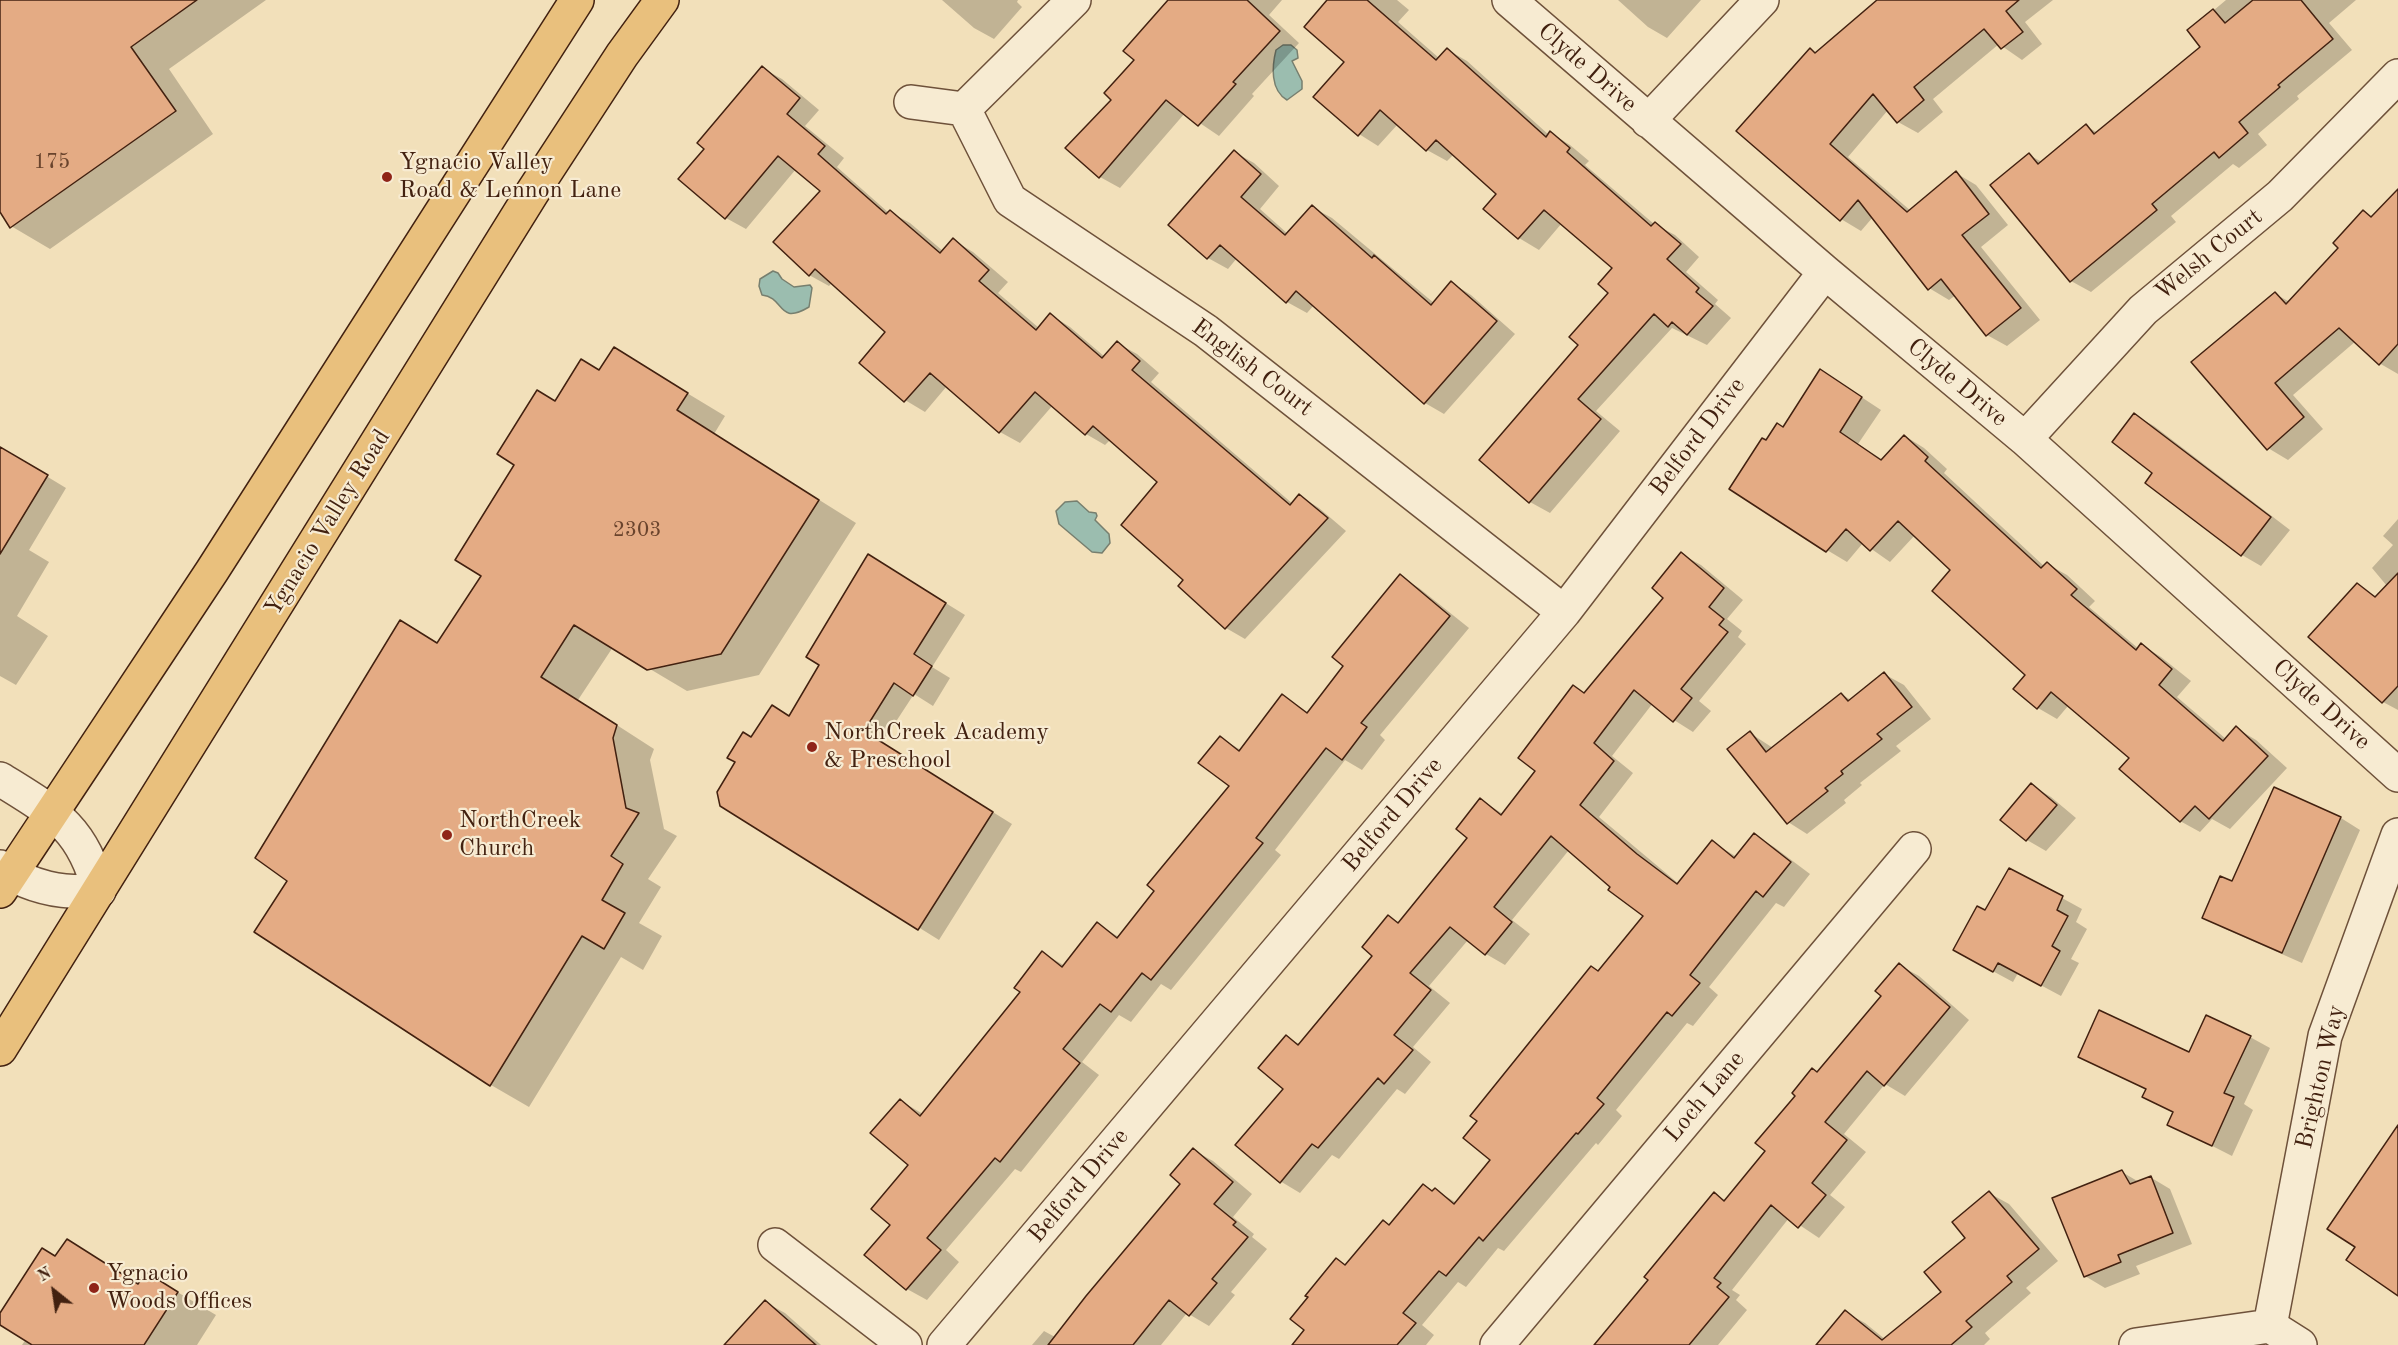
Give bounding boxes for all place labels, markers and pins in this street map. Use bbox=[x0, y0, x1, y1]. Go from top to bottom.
place label: Ygnacio Valley Road & Lennon Lane bbox=[399, 149, 621, 205]
marker: Ygnacio Valley Road & Lennon Lane bbox=[380, 170, 394, 184]
place label: NorthCreek Academy & Preschool bbox=[824, 719, 1049, 775]
marker: NorthCreek Academy & Preschool bbox=[805, 740, 819, 754]
place label: NorthCreek Church bbox=[459, 807, 581, 863]
marker: NorthCreek Church bbox=[440, 828, 454, 842]
place label: Ygnacio Woods Offices bbox=[106, 1260, 252, 1316]
marker: Ygnacio Woods Offices bbox=[87, 1281, 101, 1295]

